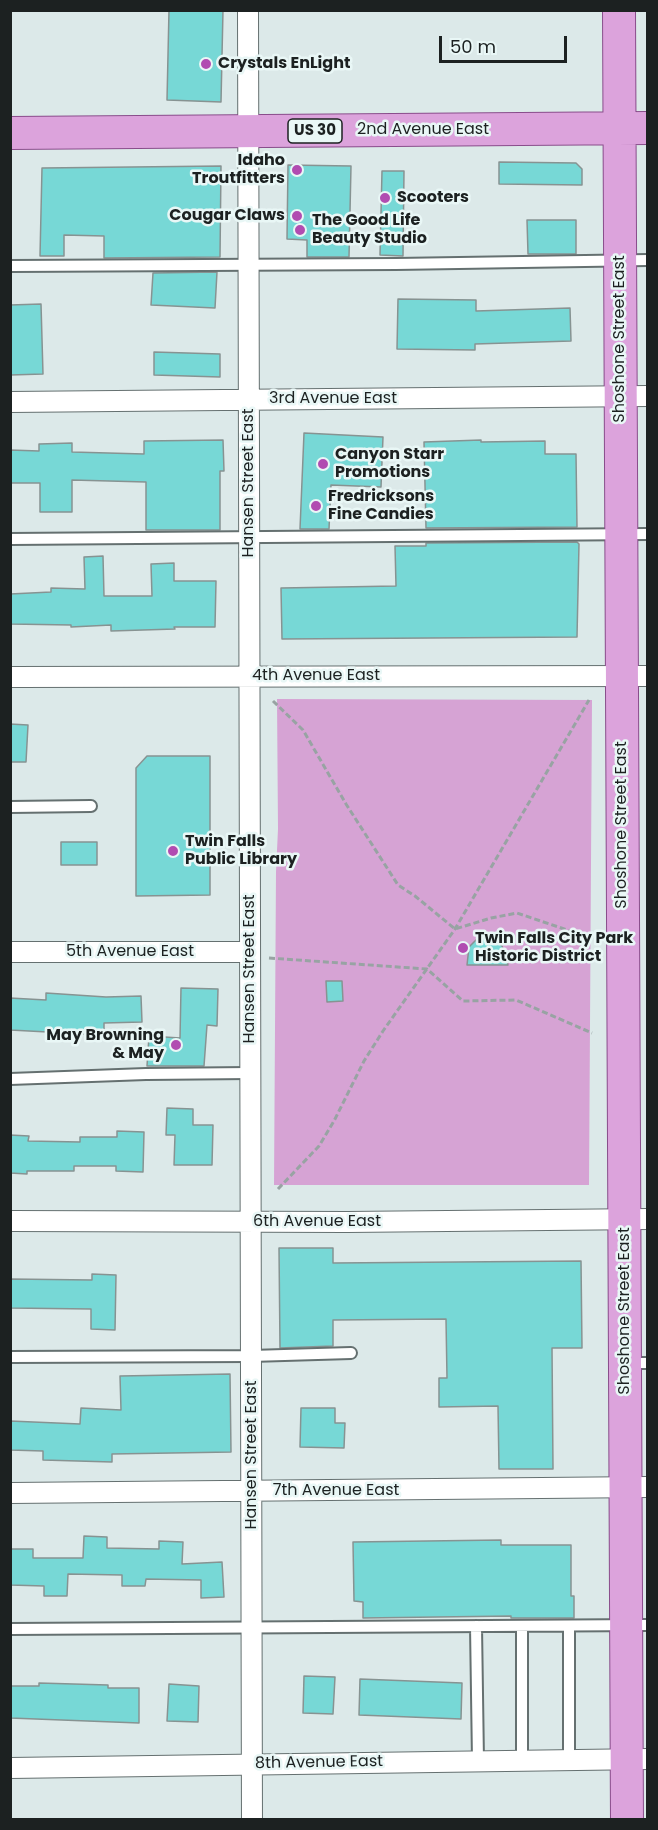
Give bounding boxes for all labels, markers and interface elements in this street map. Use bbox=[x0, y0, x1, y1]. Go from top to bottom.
scale bar bbox=[442, 24, 570, 62]
text: 50 m bbox=[450, 34, 496, 59]
place label: Crystals EnLight bbox=[218, 54, 350, 74]
marker: Crystals EnLight bbox=[199, 57, 213, 71]
road number: US 30 bbox=[288, 119, 342, 143]
street label: 2nd Avenue East bbox=[357, 120, 489, 140]
place label: Idaho Troutfitters bbox=[192, 151, 285, 189]
marker: Idaho Troutfitters bbox=[290, 163, 304, 177]
place label: Scooters bbox=[397, 188, 469, 208]
marker: Scooters bbox=[378, 191, 392, 205]
place label: Cougar Claws bbox=[169, 206, 285, 226]
marker: Cougar Claws bbox=[290, 209, 304, 223]
place label: The Good Life Beauty Studio bbox=[312, 211, 427, 249]
marker: The Good Life Beauty Studio bbox=[293, 223, 307, 237]
street label: Shoshone Street East bbox=[610, 255, 630, 423]
street label: 3rd Avenue East bbox=[269, 389, 397, 409]
street label: Hansen Street East bbox=[239, 408, 259, 558]
place label: Canyon Starr Promotions bbox=[335, 445, 444, 483]
marker: Canyon Starr Promotions bbox=[316, 457, 330, 471]
place label: Fredricksons Fine Candies bbox=[328, 487, 434, 525]
marker: Fredricksons Fine Candies bbox=[309, 499, 323, 513]
street label: 4th Avenue East bbox=[252, 666, 380, 686]
street label: Shoshone Street East bbox=[612, 741, 632, 909]
place label: Twin Falls Public Library bbox=[185, 832, 297, 870]
marker: Twin Falls Public Library bbox=[166, 844, 180, 858]
street label: Hansen Street East bbox=[240, 894, 260, 1044]
place label: Twin Falls City Park Historic District bbox=[475, 929, 633, 967]
marker: Twin Falls City Park Historic District bbox=[456, 941, 470, 955]
street label: 5th Avenue East bbox=[66, 942, 194, 962]
place label: May Browning & May bbox=[46, 1026, 164, 1064]
marker: May Browning & May bbox=[169, 1038, 183, 1052]
street label: 6th Avenue East bbox=[253, 1212, 381, 1232]
street label: Shoshone Street East bbox=[615, 1227, 635, 1395]
street label: Hansen Street East bbox=[242, 1380, 262, 1530]
street label: 7th Avenue East bbox=[273, 1481, 399, 1501]
street label: 8th Avenue East bbox=[255, 1752, 383, 1774]

